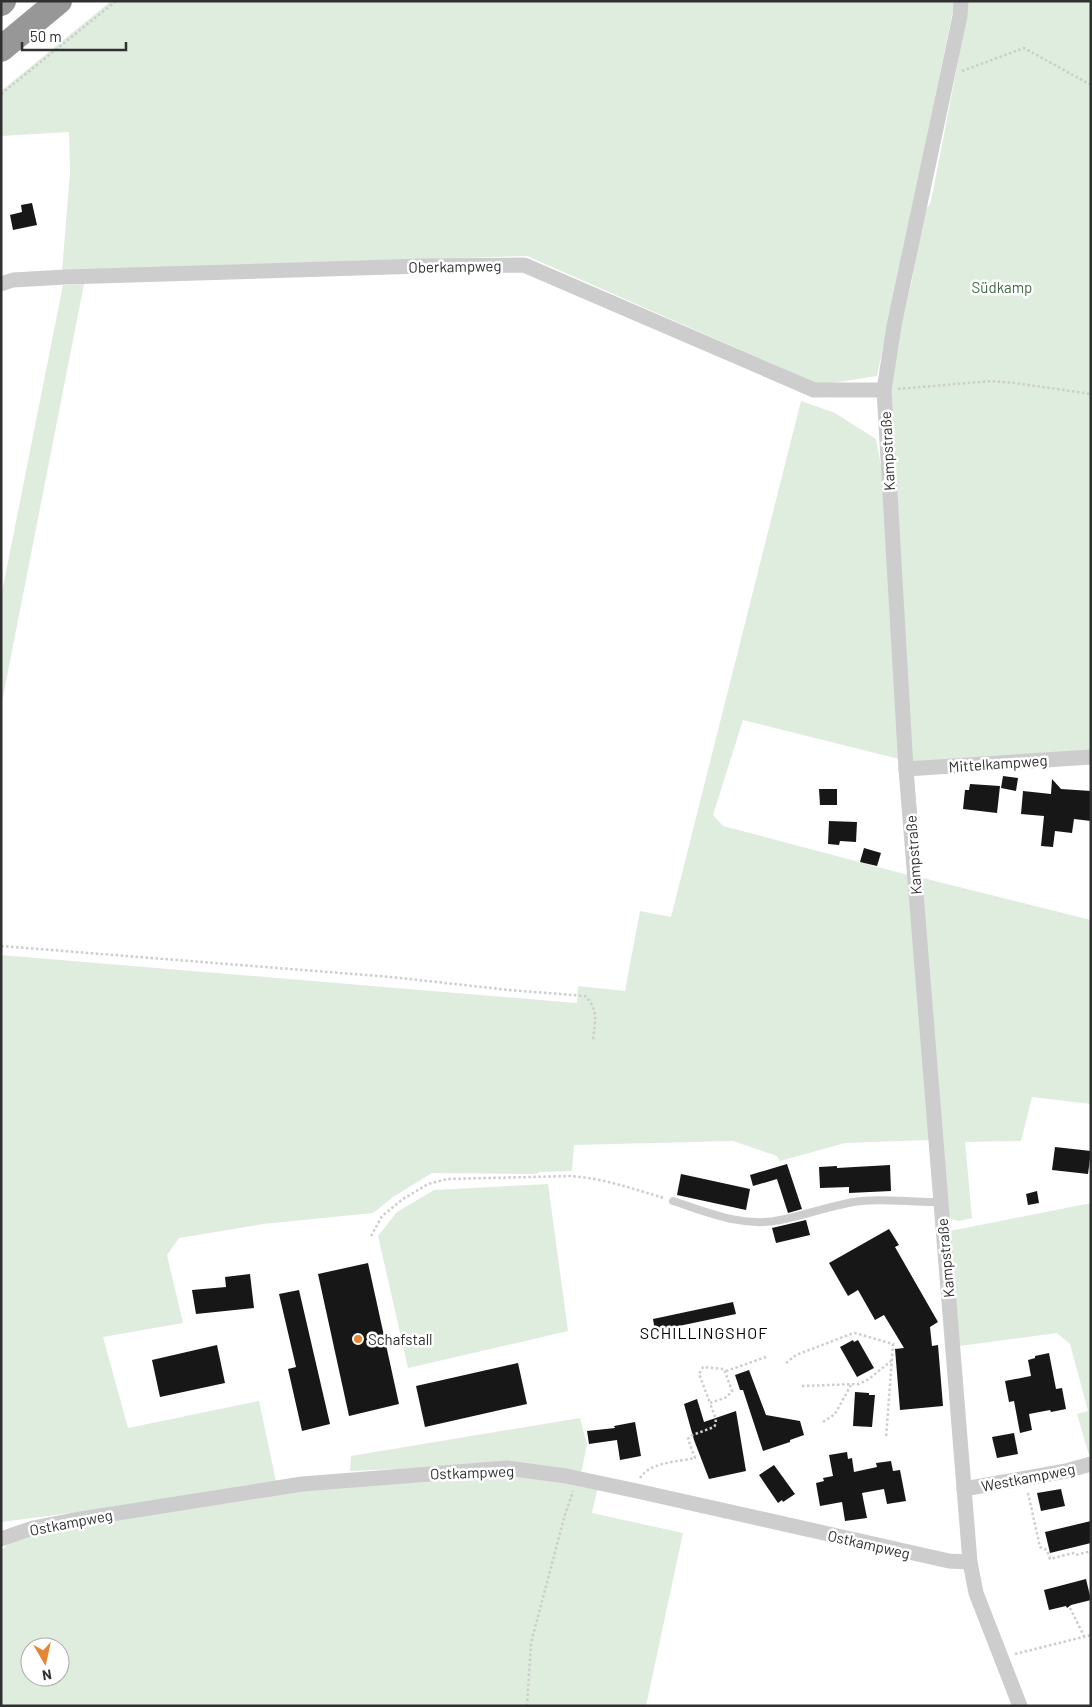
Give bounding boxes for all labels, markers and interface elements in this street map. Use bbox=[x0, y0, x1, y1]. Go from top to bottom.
scale bar bbox=[22, 20, 126, 52]
text: 50 m bbox=[30, 27, 62, 45]
street label: Oberkampweg bbox=[408, 256, 502, 276]
park label: Südkamp bbox=[972, 278, 1032, 296]
street label: Kampstraße bbox=[876, 411, 898, 491]
street label: Mittelkampweg bbox=[948, 751, 1048, 775]
street label: Kampstraße bbox=[901, 815, 925, 895]
street label: Kampstraße bbox=[933, 1218, 957, 1298]
district label: SCHILLINGSHOF bbox=[640, 1323, 768, 1342]
place label: Schafstall bbox=[368, 1330, 433, 1348]
marker: Schafstall bbox=[352, 1333, 364, 1345]
street label: Westkampweg bbox=[980, 1459, 1076, 1495]
street label: Ostkampweg bbox=[430, 1462, 514, 1482]
street label: Ostkampweg bbox=[28, 1505, 114, 1539]
street label: Ostkampweg bbox=[826, 1526, 912, 1562]
north arrow bbox=[20, 1637, 70, 1687]
text: N bbox=[41, 1666, 53, 1684]

